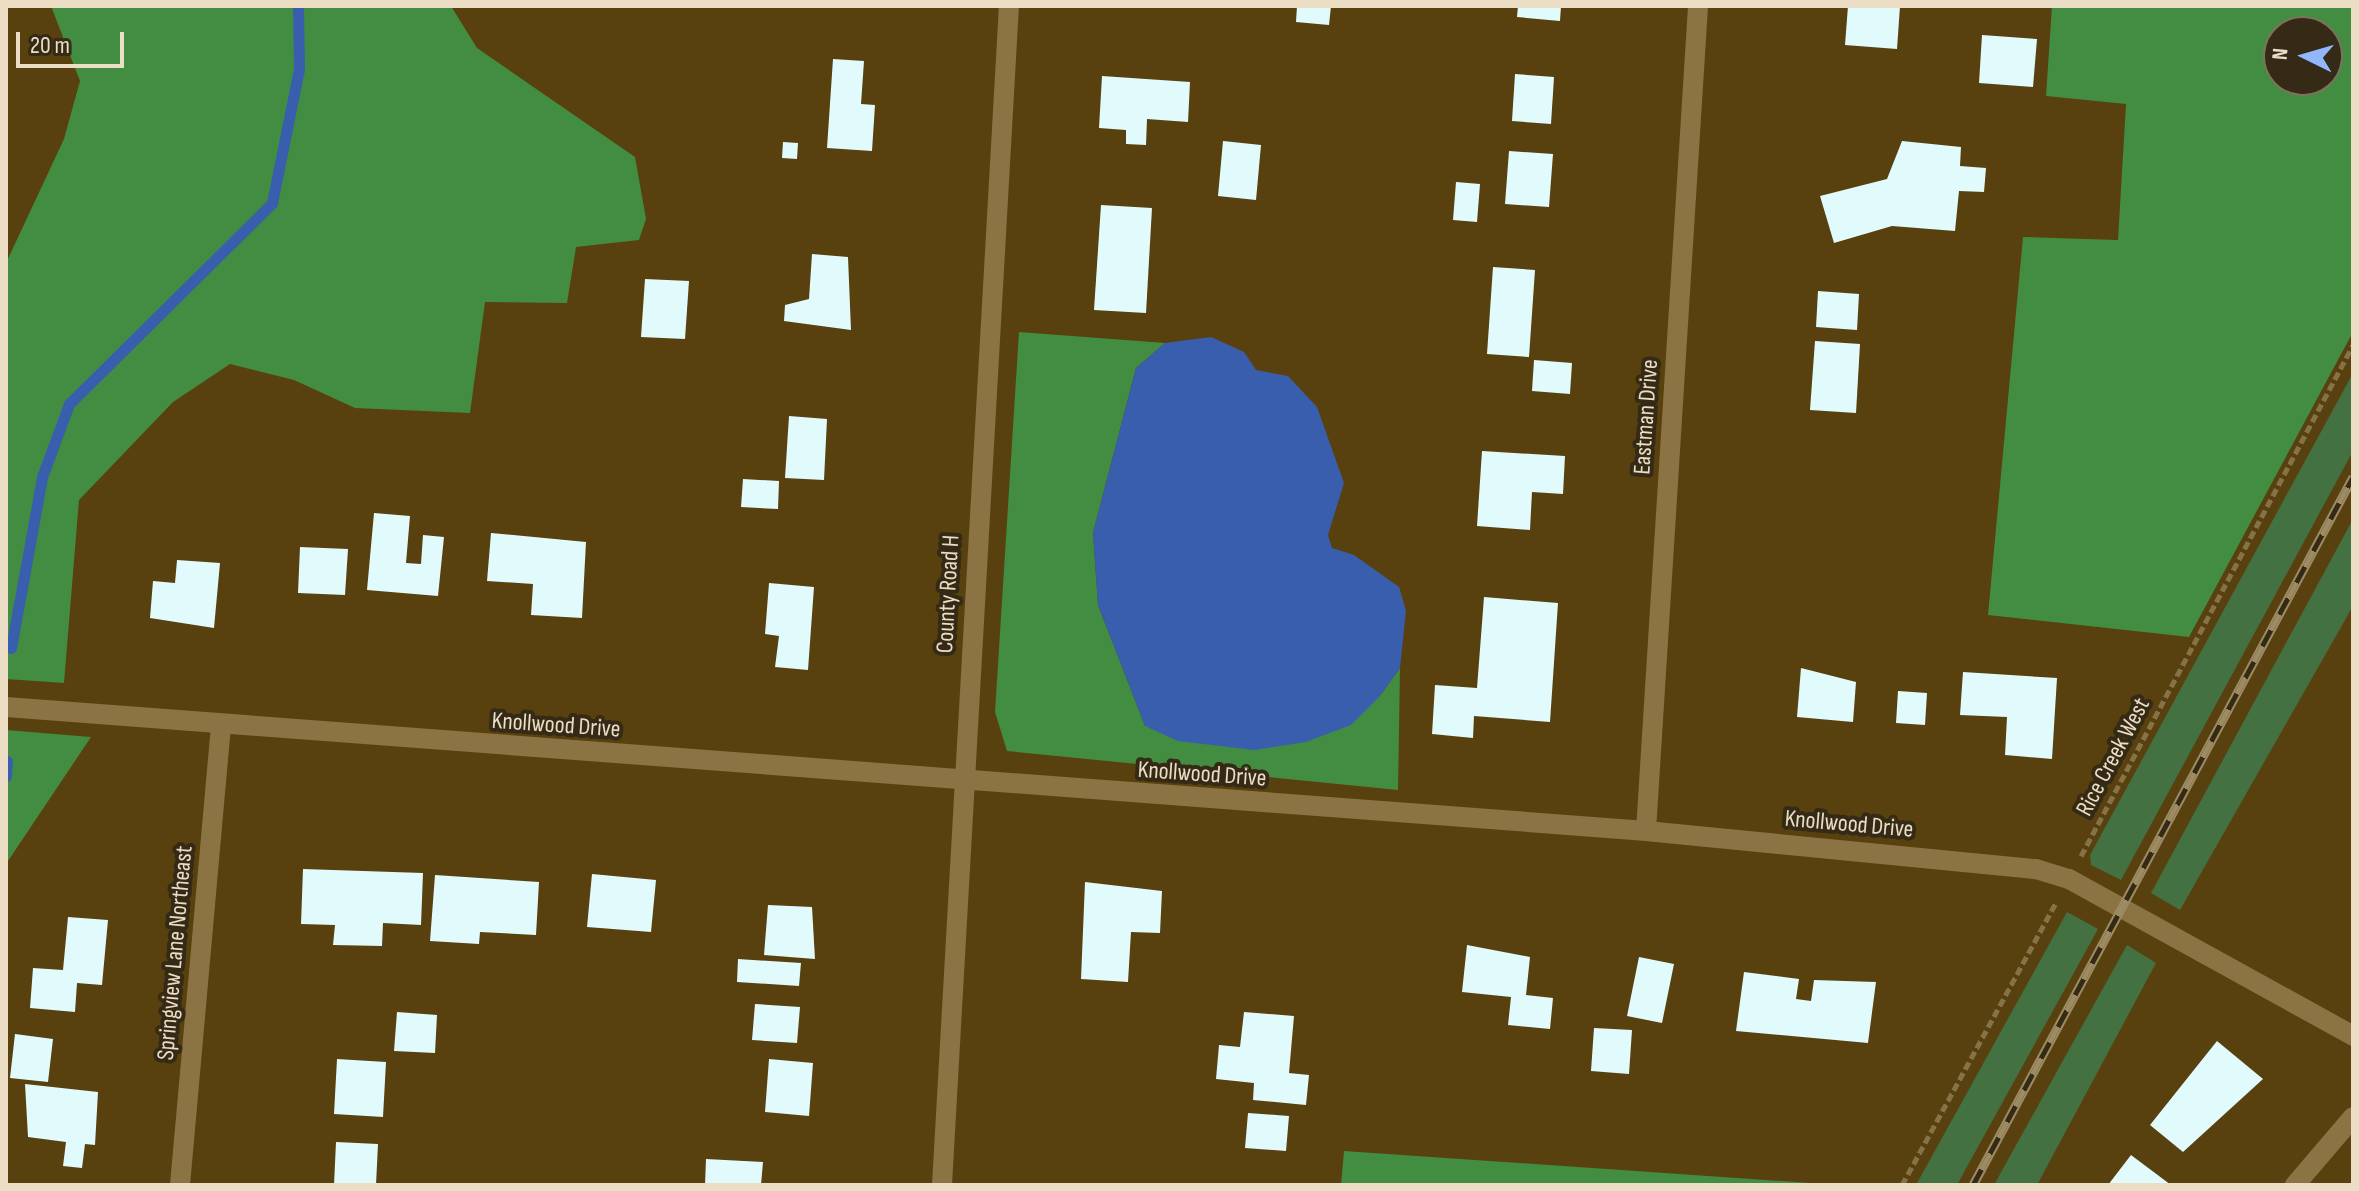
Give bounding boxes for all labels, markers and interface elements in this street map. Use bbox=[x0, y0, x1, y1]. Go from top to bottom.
scale bar bbox=[20, 16, 128, 66]
north arrow bbox=[2263, 16, 2343, 96]
text: 20 m bbox=[30, 31, 70, 60]
text: N bbox=[2267, 47, 2295, 61]
street label: Eastman Drive bbox=[1628, 358, 1664, 476]
street label: County Road H bbox=[931, 534, 965, 654]
street label: Rice Creek West bbox=[2070, 693, 2156, 821]
street label: Knollwood Drive bbox=[491, 706, 621, 744]
street label: Knollwood Drive bbox=[1137, 755, 1267, 793]
street label: Knollwood Drive bbox=[1784, 804, 1914, 844]
street label: Springview Lane Northeast bbox=[151, 845, 199, 1061]

